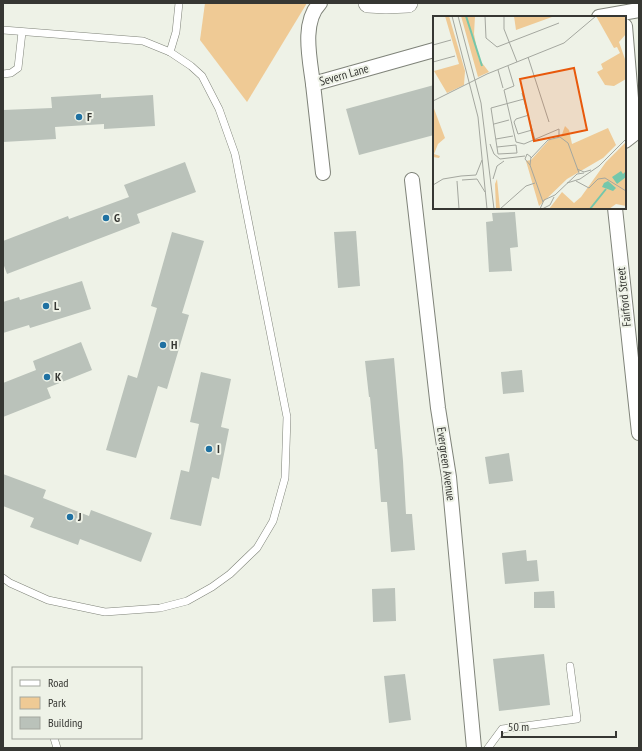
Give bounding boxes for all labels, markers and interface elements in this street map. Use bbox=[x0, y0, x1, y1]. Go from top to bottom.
inset map bbox=[433, 16, 626, 209]
street label: Severn Lane bbox=[318, 60, 370, 89]
place label: F bbox=[87, 109, 92, 124]
marker: F bbox=[74, 112, 84, 122]
place label: G bbox=[114, 210, 120, 225]
marker: G bbox=[101, 213, 111, 223]
street label: Fairford Street bbox=[613, 266, 634, 328]
place label: L bbox=[54, 298, 59, 313]
marker: L bbox=[41, 301, 51, 311]
place label: H bbox=[171, 337, 177, 352]
marker: H bbox=[158, 340, 168, 350]
place label: K bbox=[55, 369, 62, 384]
marker: K bbox=[42, 372, 52, 382]
street label: Evergreen Avenue bbox=[434, 426, 459, 502]
place label: I bbox=[217, 441, 220, 456]
marker: I bbox=[204, 444, 214, 454]
place label: J bbox=[77, 509, 81, 524]
marker: J bbox=[65, 512, 75, 522]
legend bbox=[12, 667, 142, 739]
text: Road bbox=[48, 675, 68, 690]
text: Park bbox=[48, 695, 66, 710]
scale bar bbox=[502, 713, 616, 739]
text: Building bbox=[48, 715, 83, 730]
text: 50 m bbox=[508, 719, 529, 734]

